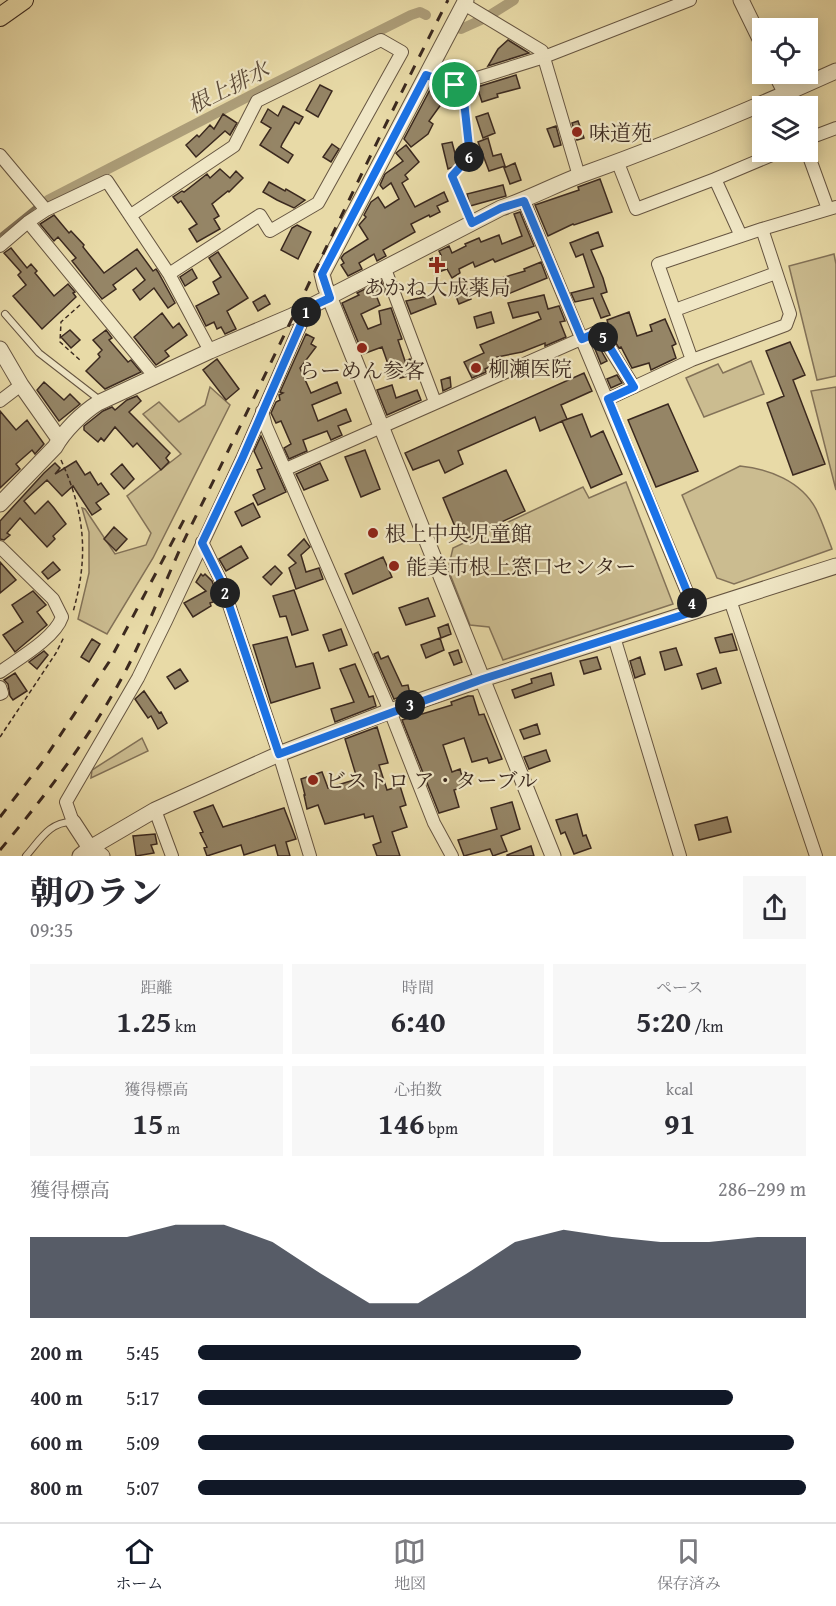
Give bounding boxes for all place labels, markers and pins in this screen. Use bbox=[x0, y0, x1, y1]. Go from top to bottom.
pin bbox=[429, 59, 480, 110]
place label: 味道苑 bbox=[589, 117, 652, 148]
marker: 味道苑 bbox=[570, 125, 584, 139]
pin: 6 bbox=[454, 142, 484, 172]
marker: あかね大成薬局 bbox=[430, 258, 444, 272]
place label: あかね大成薬局 bbox=[364, 272, 511, 303]
pin: 1 bbox=[291, 297, 321, 327]
pin: 5 bbox=[588, 322, 618, 352]
marker: らーめん参客 bbox=[355, 341, 369, 355]
place label: 柳瀬医院 bbox=[488, 353, 572, 384]
place label: らーめん参客 bbox=[299, 355, 425, 386]
marker: 柳瀬医院 bbox=[469, 361, 483, 375]
place label: 根上中央児童館 bbox=[385, 518, 532, 549]
marker: 根上中央児童館 bbox=[366, 526, 380, 540]
place label: 能美市根上窓口センター bbox=[406, 551, 636, 582]
marker: 能美市根上窓口センター bbox=[387, 559, 401, 573]
pin: 2 bbox=[210, 578, 240, 608]
pin: 4 bbox=[677, 588, 707, 618]
pin: 3 bbox=[395, 690, 425, 720]
place label: ビストロ ア・ターブル bbox=[325, 765, 538, 796]
marker: ビストロ ア・ターブル bbox=[306, 773, 320, 787]

